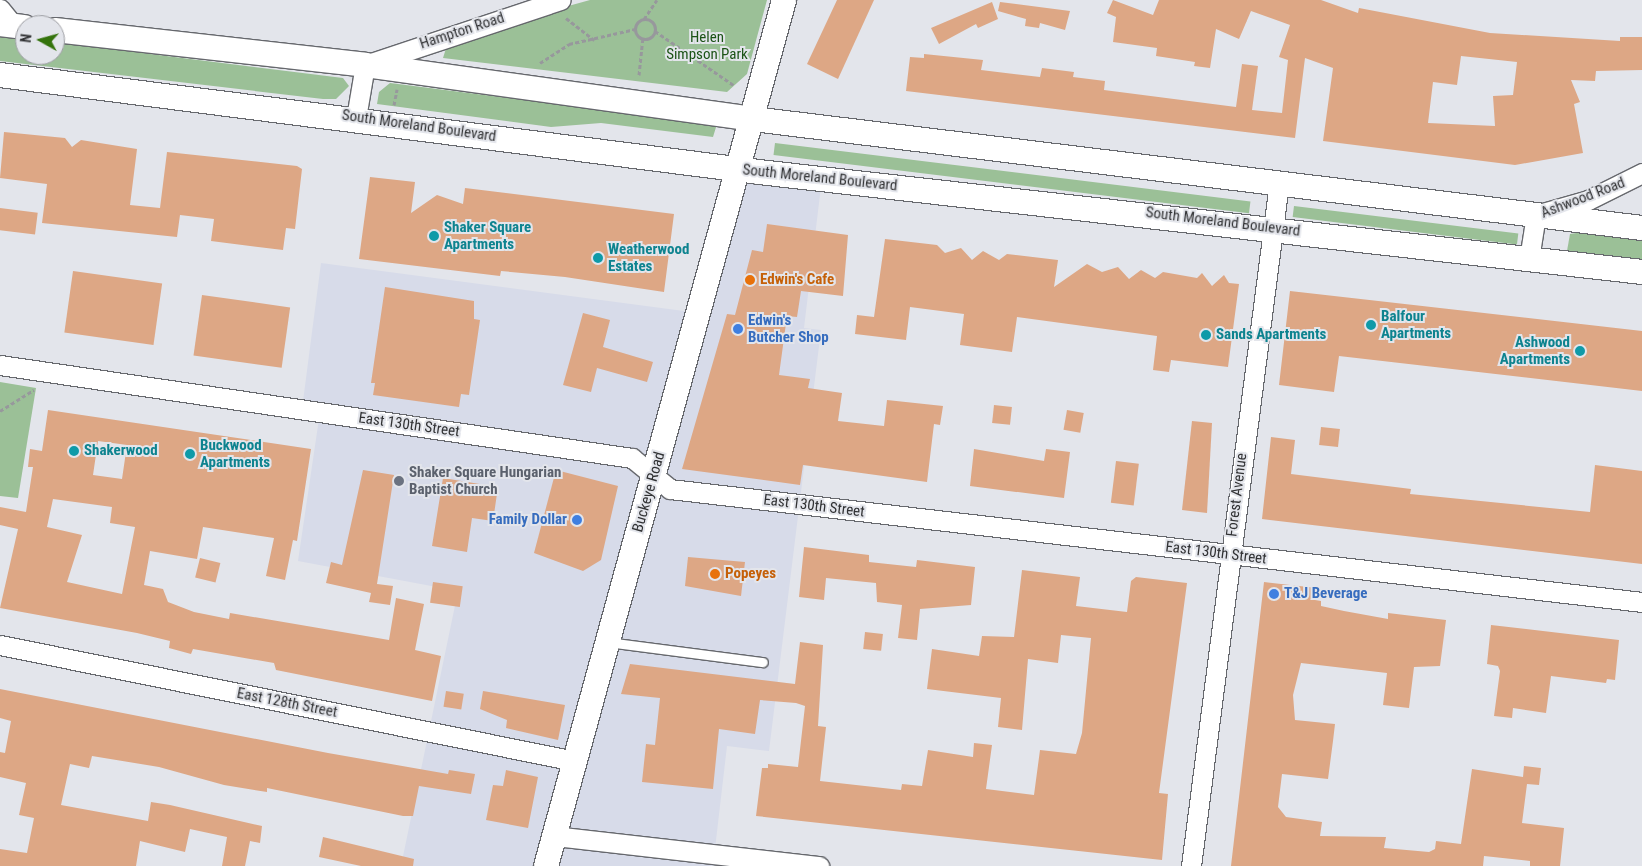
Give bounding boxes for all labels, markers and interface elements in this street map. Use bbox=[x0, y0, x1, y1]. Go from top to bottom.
street label: Hampton Road bbox=[417, 9, 507, 53]
north arrow bbox=[15, 15, 65, 65]
park label: Helen Simpson Park bbox=[666, 28, 748, 63]
text: N bbox=[18, 33, 35, 44]
street label: South Moreland Boulevard bbox=[341, 106, 497, 146]
street label: South Moreland Boulevard bbox=[742, 161, 898, 195]
street label: Ashwood Road bbox=[1538, 174, 1628, 222]
street label: South Moreland Boulevard bbox=[1145, 204, 1301, 240]
place label: Shaker Square Apartments bbox=[444, 218, 531, 253]
marker: Shaker Square Apartments bbox=[428, 230, 440, 242]
place label: Weatherwood Estates bbox=[608, 240, 689, 275]
marker: Weatherwood Estates bbox=[592, 252, 604, 264]
place label: Edwin's Cafe bbox=[760, 271, 834, 289]
marker: Edwin's Cafe bbox=[744, 274, 756, 286]
place label: Balfour Apartments bbox=[1381, 307, 1451, 342]
place label: Edwin's Butcher Shop bbox=[748, 311, 829, 346]
marker: Balfour Apartments bbox=[1365, 319, 1377, 331]
marker: Edwin's Butcher Shop bbox=[732, 323, 744, 335]
place label: Sands Apartments bbox=[1216, 326, 1326, 344]
marker: Sands Apartments bbox=[1200, 329, 1212, 341]
place label: Ashwood Apartments bbox=[1500, 333, 1570, 368]
marker: Ashwood Apartments bbox=[1574, 345, 1586, 357]
street label: East 130th Street bbox=[357, 409, 461, 441]
place label: Buckwood Apartments bbox=[200, 436, 270, 471]
place label: Shakerwood bbox=[84, 442, 158, 460]
marker: Shakerwood bbox=[68, 445, 80, 457]
marker: Buckwood Apartments bbox=[184, 448, 196, 460]
street label: Buckeye Road bbox=[629, 450, 669, 534]
street label: Forest Avenue bbox=[1223, 452, 1251, 538]
place label: Shaker Square Hungarian Baptist Church bbox=[409, 463, 561, 498]
marker: Shaker Square Hungarian Baptist Church bbox=[393, 475, 405, 487]
street label: East 130th Street bbox=[762, 491, 866, 521]
place label: Family Dollar bbox=[489, 511, 567, 529]
marker: Family Dollar bbox=[571, 514, 583, 526]
street label: East 130th Street bbox=[1164, 538, 1268, 568]
place label: Popeyes bbox=[725, 565, 776, 583]
marker: Popeyes bbox=[709, 568, 721, 580]
place label: T&J Beverage bbox=[1284, 585, 1367, 603]
marker: T&J Beverage bbox=[1268, 588, 1280, 600]
street label: East 128th Street bbox=[235, 684, 339, 722]

